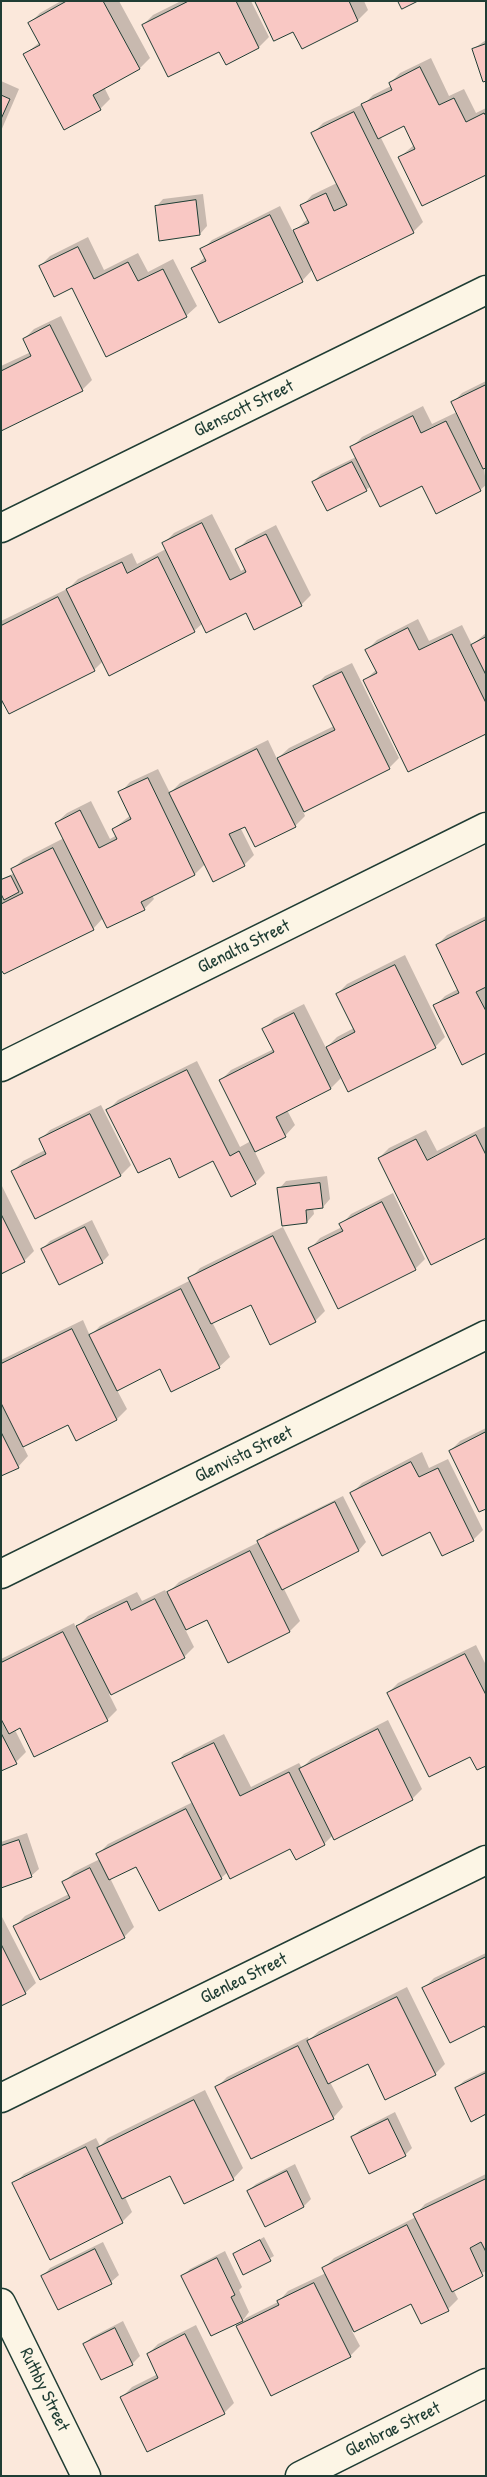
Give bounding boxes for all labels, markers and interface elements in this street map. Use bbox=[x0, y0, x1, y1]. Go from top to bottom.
street label: Glenscott Street bbox=[191, 376, 297, 442]
street label: Glenalta Street bbox=[194, 915, 294, 979]
street label: Glenvista Street bbox=[192, 1422, 296, 1488]
street label: Glenlea Street bbox=[197, 1949, 291, 2009]
street label: Ruthby Street bbox=[15, 2345, 73, 2435]
street label: Glenbrae Street bbox=[342, 2398, 444, 2462]

